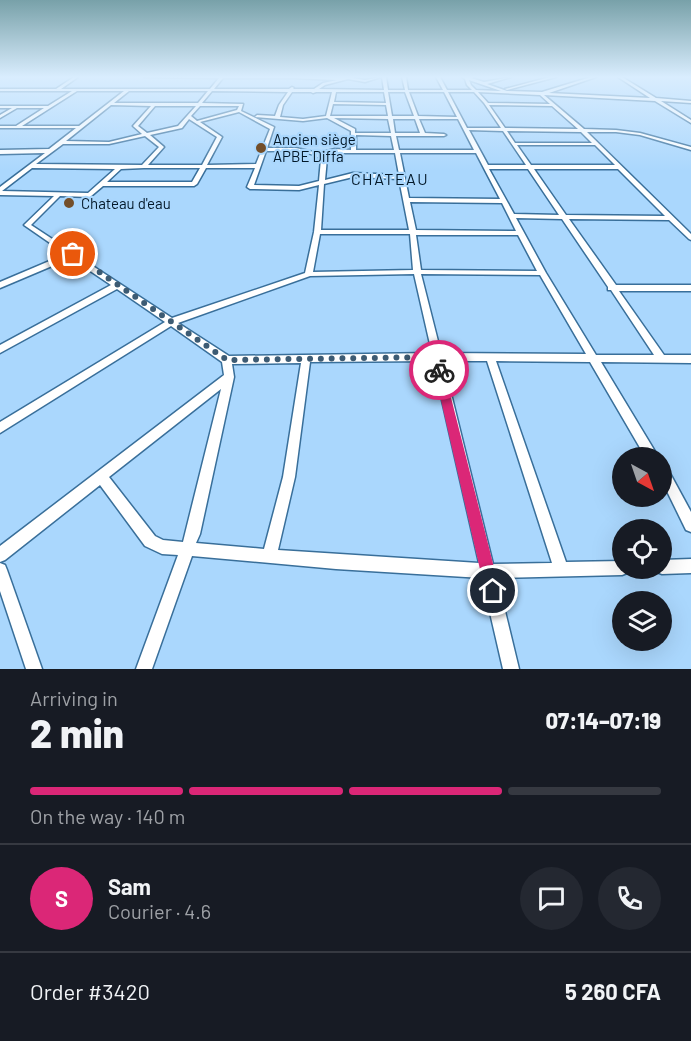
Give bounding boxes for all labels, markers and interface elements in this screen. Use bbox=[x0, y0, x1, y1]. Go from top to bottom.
place label: Ancien siège APBE Diffa bbox=[273, 130, 356, 165]
marker: Ancien siège APBE Diffa bbox=[254, 141, 268, 155]
district label: CHATEAU bbox=[351, 169, 429, 188]
place label: Chateau d'eau bbox=[81, 194, 171, 212]
marker: Chateau d'eau bbox=[62, 196, 76, 210]
pin bbox=[47, 228, 98, 279]
icon: bag bbox=[56, 237, 89, 270]
courier bbox=[409, 340, 469, 400]
icon: bike bbox=[423, 354, 456, 387]
north arrow bbox=[612, 447, 672, 507]
map controls bbox=[612, 447, 672, 651]
button: locate bbox=[612, 519, 672, 579]
pin bbox=[467, 565, 518, 616]
icon: home bbox=[476, 574, 509, 607]
button: layers bbox=[612, 591, 672, 651]
text: Arriving in bbox=[30, 686, 118, 710]
text: 07:14–07:19 bbox=[545, 707, 661, 733]
text: 2 min bbox=[30, 709, 124, 756]
text: On the way · 140 m bbox=[30, 804, 185, 828]
button: chat bbox=[520, 867, 583, 930]
button: phone bbox=[598, 867, 661, 930]
text: Sam bbox=[108, 873, 151, 899]
text: S bbox=[55, 885, 68, 911]
text: Courier · 4.6 bbox=[108, 899, 211, 923]
text: Order #3420 bbox=[30, 978, 150, 1004]
text: 5 260 CFA bbox=[565, 978, 661, 1004]

